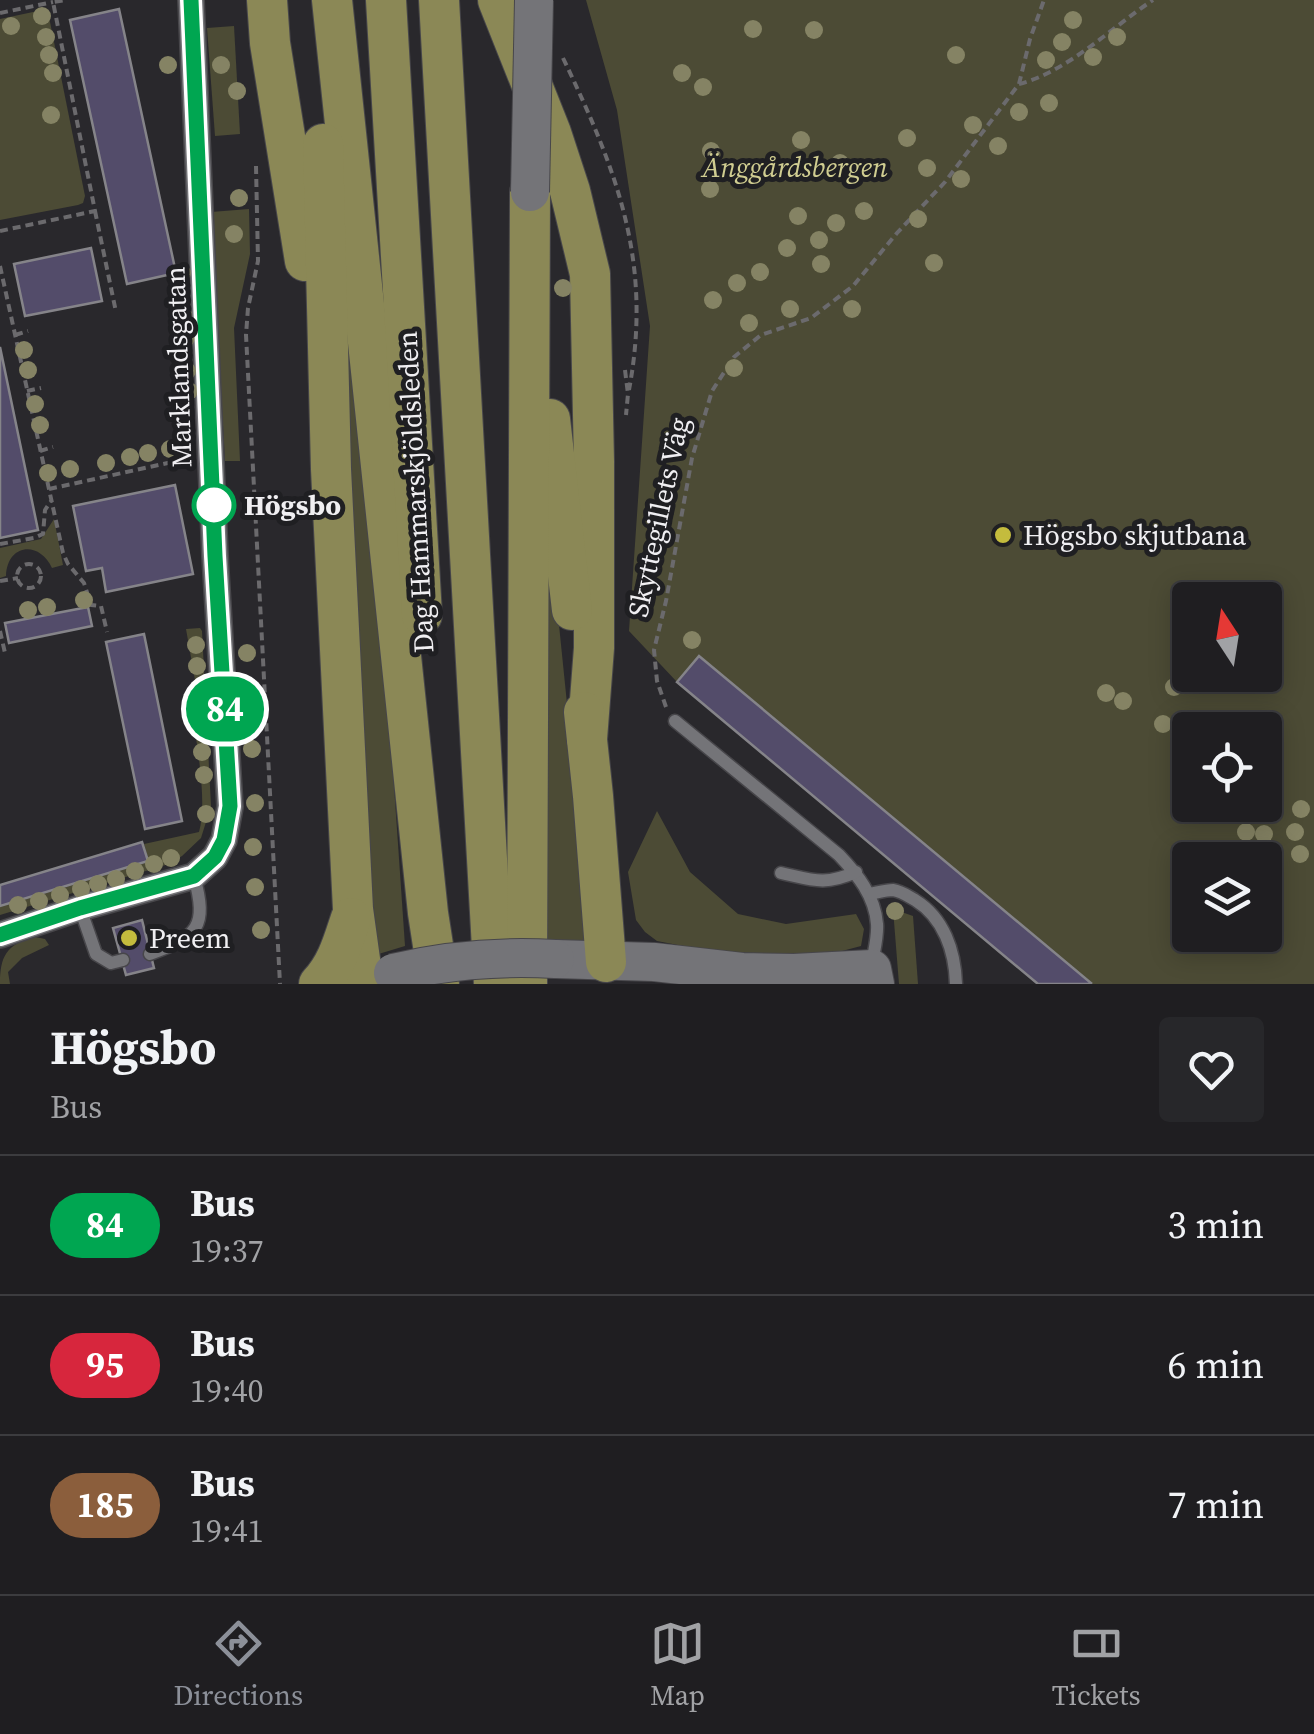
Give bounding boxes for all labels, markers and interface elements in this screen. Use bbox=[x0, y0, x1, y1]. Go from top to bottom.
park label: Änggårdsbergen bbox=[700, 148, 888, 186]
street label: Marklandsgatan bbox=[155, 266, 200, 468]
street label: Dag Hammarskjöldsleden bbox=[388, 330, 442, 654]
street label: Skyttegillets Väg bbox=[618, 414, 698, 620]
marker: Högsbo bbox=[193, 484, 235, 526]
place label: Högsbo bbox=[244, 486, 341, 524]
place label: Högsbo skjutbana bbox=[1023, 516, 1247, 554]
marker: Högsbo skjutbana bbox=[992, 524, 1014, 546]
north arrow bbox=[1172, 582, 1282, 692]
map controls bbox=[1172, 582, 1282, 952]
line badge: 84 bbox=[180, 676, 270, 742]
text: 84 bbox=[206, 685, 244, 733]
button: locate bbox=[1172, 712, 1282, 822]
button: layers bbox=[1172, 842, 1282, 952]
place label: Preem bbox=[149, 919, 231, 957]
marker: Preem bbox=[118, 927, 140, 949]
text: Högsbo bbox=[50, 1014, 216, 1080]
button: heart bbox=[1159, 1017, 1264, 1122]
text: Bus bbox=[50, 1085, 102, 1129]
text: Bus bbox=[190, 1177, 255, 1229]
text: 3 min bbox=[1168, 1199, 1264, 1251]
text: 84 bbox=[86, 1201, 124, 1249]
text: 19:37 bbox=[190, 1229, 264, 1273]
text: Bus bbox=[190, 1317, 255, 1369]
text: 6 min bbox=[1168, 1339, 1264, 1391]
text: 95 bbox=[86, 1341, 124, 1389]
text: 19:40 bbox=[190, 1369, 264, 1413]
text: Bus bbox=[190, 1457, 255, 1509]
text: 7 min bbox=[1168, 1479, 1264, 1531]
text: 185 bbox=[77, 1481, 133, 1529]
text: 19:41 bbox=[190, 1509, 264, 1553]
tab: Directions bbox=[173, 1616, 303, 1714]
tab: Map bbox=[650, 1616, 705, 1714]
tab: Tickets bbox=[1052, 1616, 1141, 1714]

